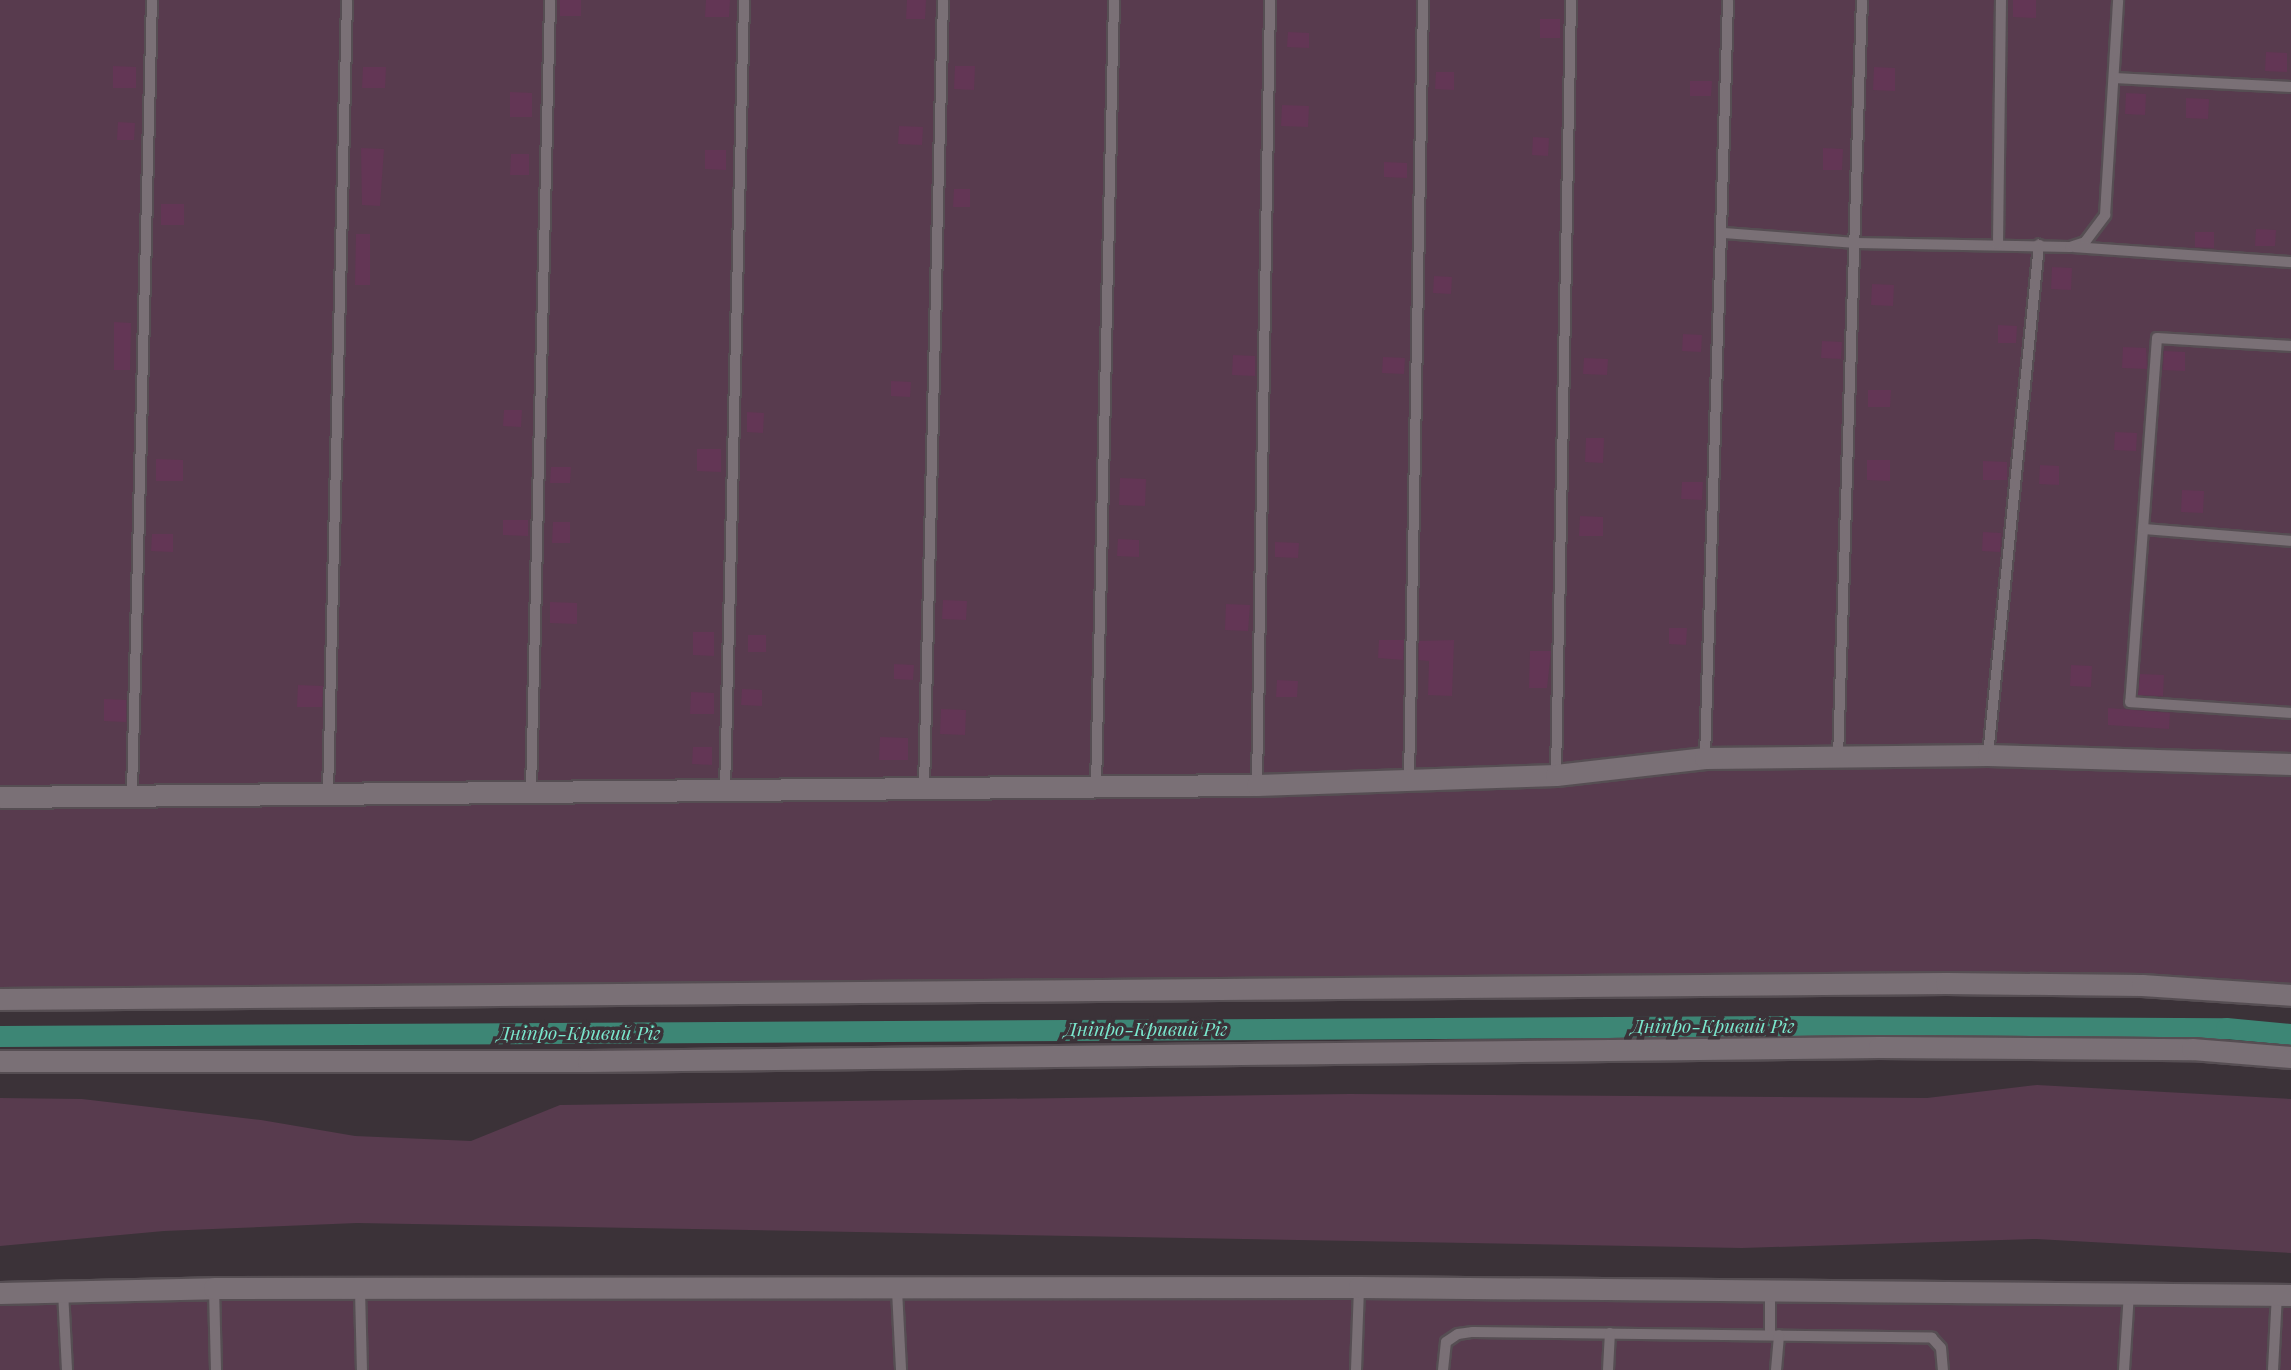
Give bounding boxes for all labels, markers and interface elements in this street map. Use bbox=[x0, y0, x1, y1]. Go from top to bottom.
water label: Дніпро-Кривий Ріг bbox=[1632, 1015, 1794, 1037]
water label: Дніпро-Кривий Ріг bbox=[1065, 1018, 1227, 1040]
water label: Дніпро-Кривий Ріг bbox=[498, 1022, 660, 1044]

